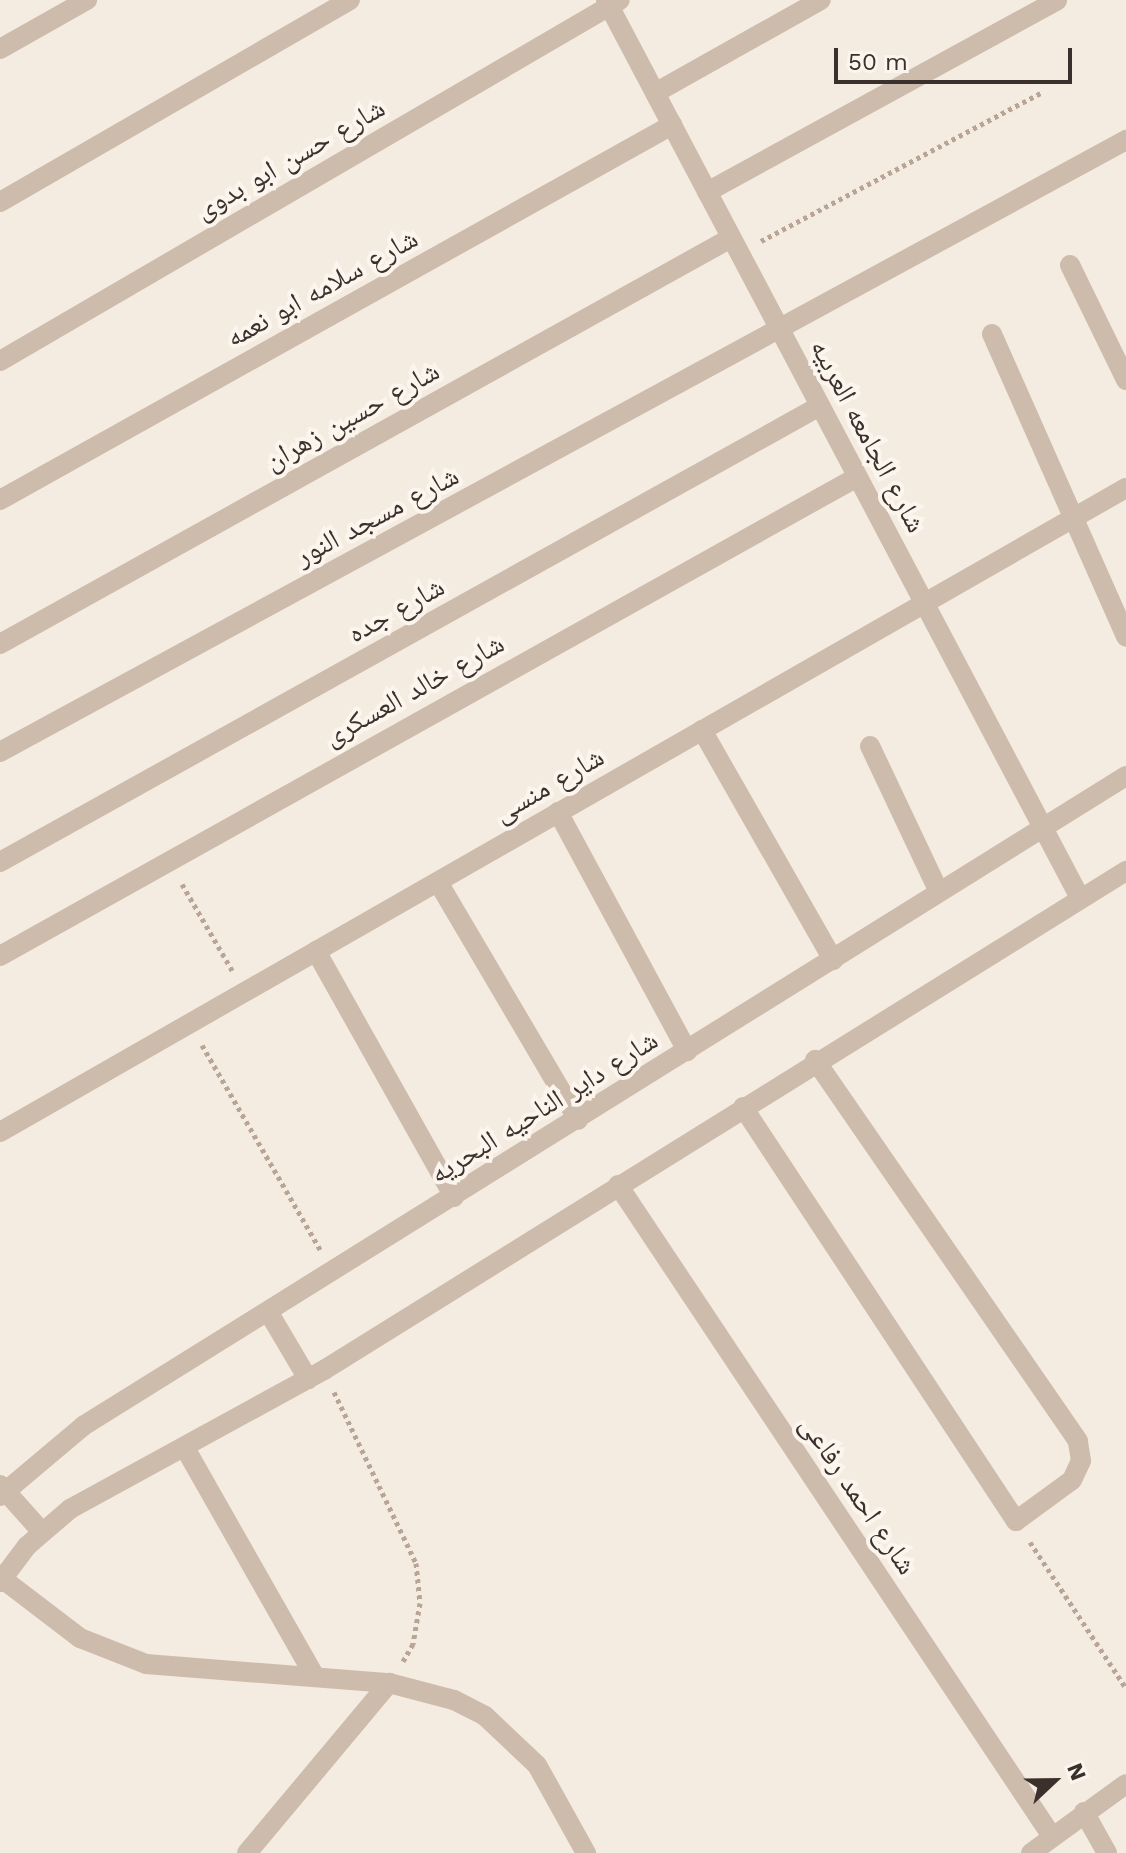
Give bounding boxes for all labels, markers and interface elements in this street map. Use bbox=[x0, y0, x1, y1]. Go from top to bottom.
scale bar bbox=[838, 32, 1076, 82]
text: 50 m bbox=[848, 48, 908, 76]
street label: شارع حسن ابو بدوى bbox=[189, 91, 391, 227]
street label: شارع سلامه ابو نعمه bbox=[220, 221, 424, 355]
street label: شارع الجامعه العربيه bbox=[803, 334, 933, 538]
street label: شارع حسين زهران bbox=[259, 354, 445, 478]
street label: شارع مسجد النور bbox=[290, 459, 464, 573]
street label: شارع جده bbox=[342, 570, 450, 650]
street label: شارع خالد العسكرى bbox=[318, 627, 510, 753]
street label: شارع منسى bbox=[488, 740, 610, 830]
street label: شارع داير الناحيه البحريه bbox=[424, 1023, 664, 1191]
street label: شارع احمد رفاعى bbox=[792, 1409, 924, 1581]
north arrow bbox=[1014, 1741, 1094, 1821]
text: N bbox=[1062, 1760, 1091, 1784]

